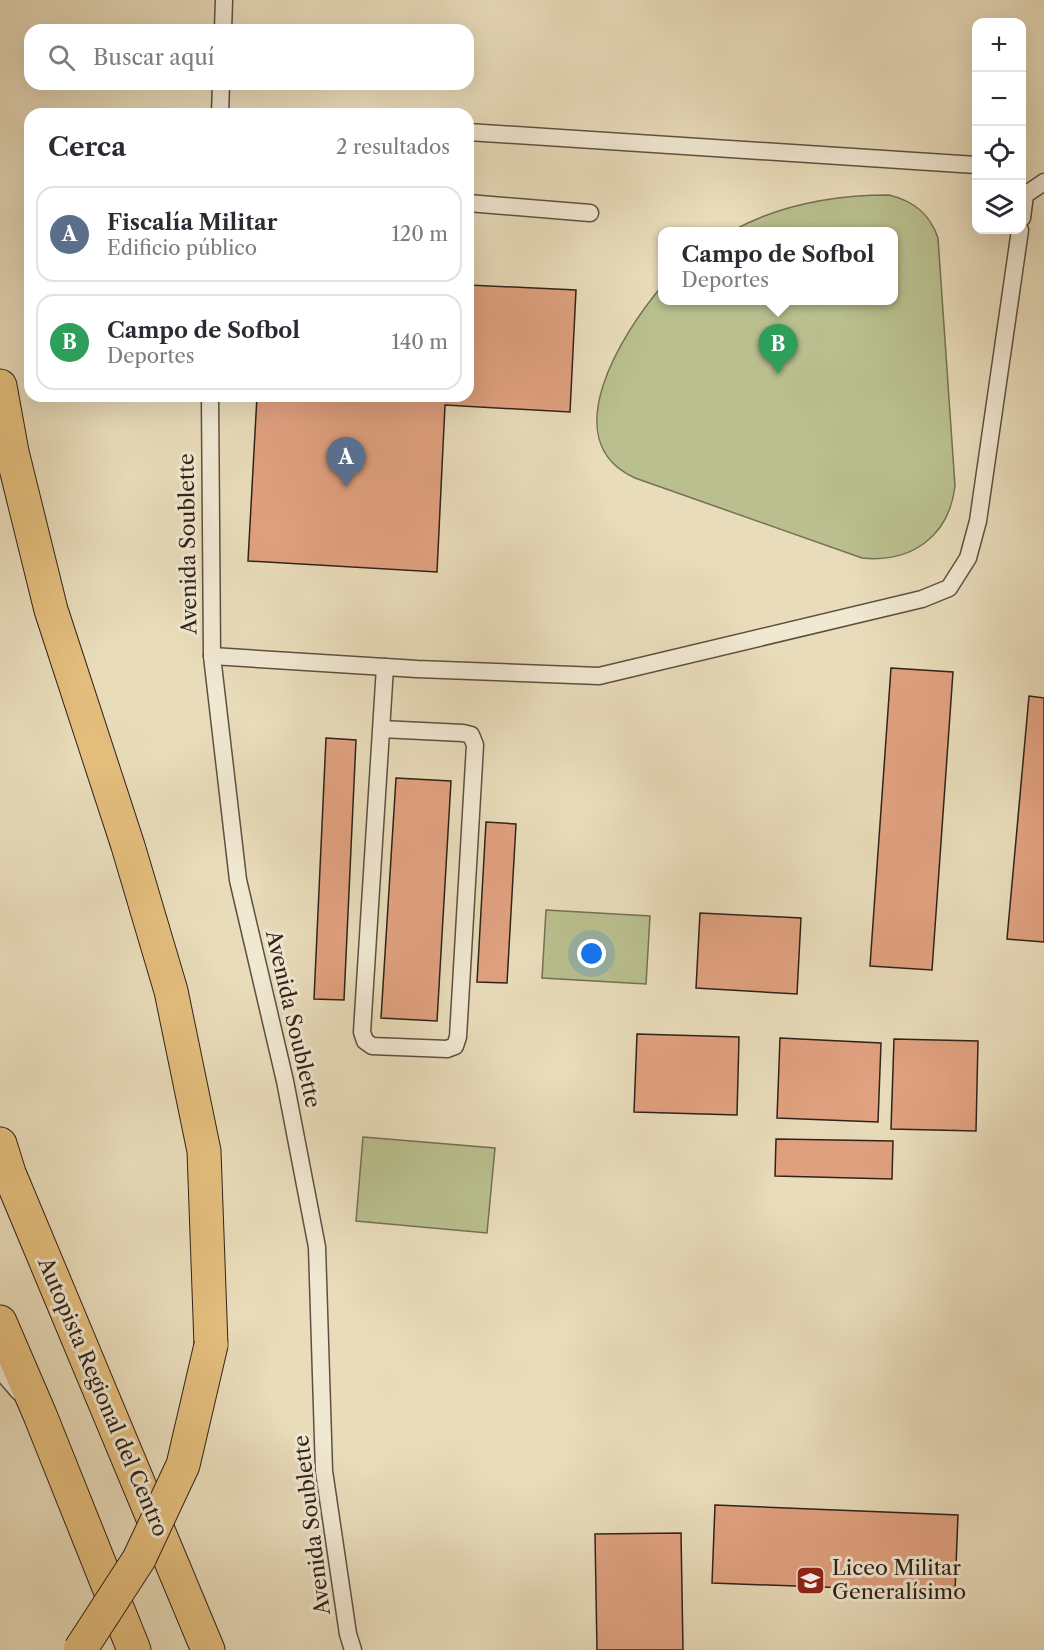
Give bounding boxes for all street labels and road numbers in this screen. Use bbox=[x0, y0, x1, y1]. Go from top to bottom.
street label: Avenida Soublette bbox=[173, 453, 202, 636]
street label: Avenida Soublette bbox=[261, 927, 326, 1110]
street label: Autopista Regional del Centro bbox=[33, 1253, 174, 1540]
street label: Avenida Soublette bbox=[288, 1434, 335, 1618]

